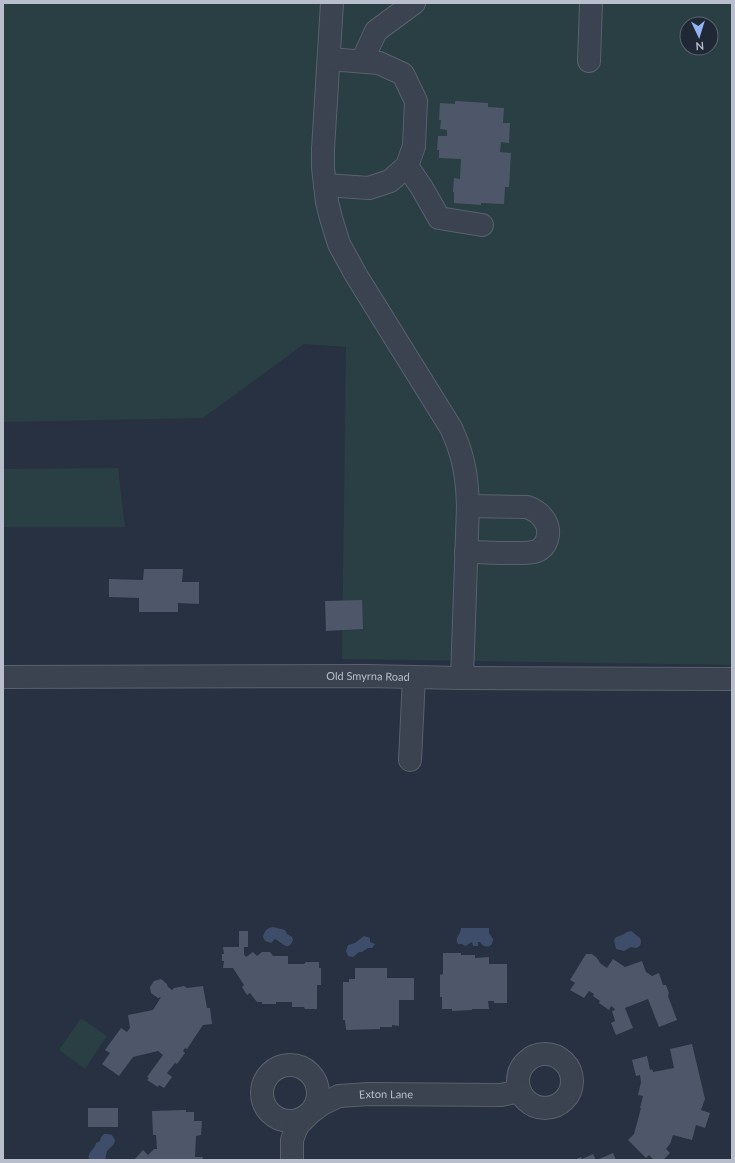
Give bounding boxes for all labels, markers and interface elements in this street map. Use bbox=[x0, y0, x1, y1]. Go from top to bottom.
north arrow bbox=[679, 16, 719, 56]
text: N bbox=[695, 40, 704, 53]
street label: Old Smyrna Road bbox=[326, 669, 410, 683]
street label: Exton Lane bbox=[359, 1087, 413, 1101]

